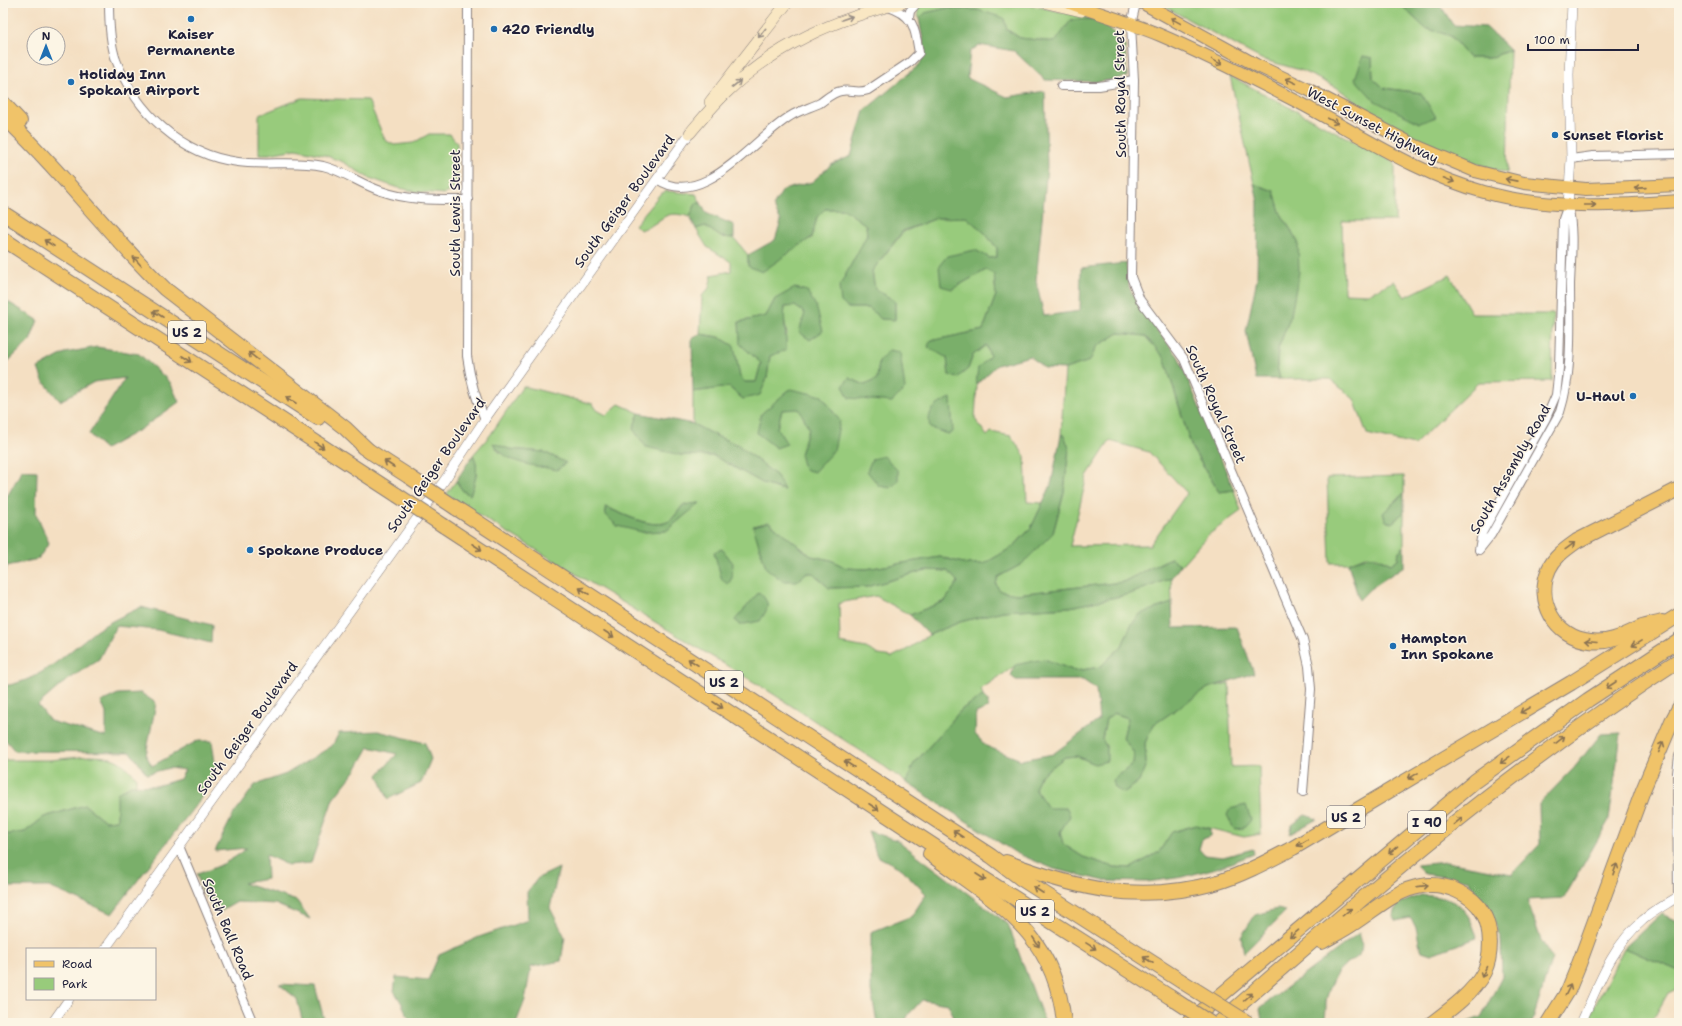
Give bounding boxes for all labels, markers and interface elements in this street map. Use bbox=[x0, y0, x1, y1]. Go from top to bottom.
marker: Kaiser Permanente bbox=[186, 14, 196, 24]
one-way arrow bbox=[841, 14, 853, 22]
one-way arrow bbox=[1170, 17, 1182, 25]
place label: 420 Friendly bbox=[502, 20, 595, 38]
marker: 420 Friendly bbox=[489, 24, 499, 34]
place label: Kaiser Permanente bbox=[147, 25, 235, 59]
north arrow bbox=[26, 26, 66, 66]
scale bar bbox=[1528, 26, 1638, 52]
one-way arrow bbox=[758, 28, 766, 39]
text: N bbox=[42, 29, 51, 44]
street label: South Royal Street bbox=[1110, 30, 1130, 158]
text: 100 m bbox=[1534, 32, 1570, 48]
one-way arrow bbox=[1211, 59, 1223, 66]
place label: Holiday Inn Spokane Airport bbox=[79, 65, 200, 99]
marker: Holiday Inn Spokane Airport bbox=[66, 77, 76, 87]
one-way arrow bbox=[1285, 77, 1297, 84]
one-way arrow bbox=[731, 80, 742, 89]
street label: West Sunset Highway bbox=[1304, 83, 1442, 167]
one-way arrow bbox=[1327, 118, 1339, 126]
place label: Sunset Florist bbox=[1563, 126, 1664, 144]
marker: Sunset Florist bbox=[1550, 130, 1560, 140]
street label: South Geiger Boulevard bbox=[570, 131, 678, 271]
street label: South Lewis Street bbox=[446, 149, 464, 277]
one-way arrow bbox=[1505, 176, 1518, 184]
one-way arrow bbox=[1442, 177, 1454, 184]
one-way arrow bbox=[1634, 184, 1647, 191]
one-way arrow bbox=[1583, 201, 1596, 209]
one-way arrow bbox=[44, 239, 55, 247]
one-way arrow bbox=[132, 256, 142, 266]
one-way arrow bbox=[153, 310, 164, 318]
road number: US 2 bbox=[168, 321, 206, 343]
street label: South Royal Street bbox=[1182, 342, 1250, 466]
one-way arrow bbox=[248, 352, 259, 361]
one-way arrow bbox=[181, 355, 192, 363]
place label: U-Haul bbox=[1576, 387, 1625, 405]
marker: U-Haul bbox=[1628, 391, 1638, 401]
street label: South Geiger Boulevard bbox=[383, 394, 489, 536]
one-way arrow bbox=[285, 396, 296, 404]
street label: South Assembly Road bbox=[1465, 401, 1555, 537]
one-way arrow bbox=[313, 441, 324, 449]
one-way arrow bbox=[384, 460, 395, 468]
place label: Spokane Produce bbox=[258, 541, 383, 559]
one-way arrow bbox=[1564, 542, 1575, 551]
one-way arrow bbox=[471, 544, 483, 552]
marker: Spokane Produce bbox=[245, 545, 255, 555]
one-way arrow bbox=[579, 587, 590, 595]
place label: Hampton Inn Spokane bbox=[1401, 629, 1494, 663]
one-way arrow bbox=[603, 630, 614, 638]
one-way arrow bbox=[1585, 638, 1598, 645]
one-way arrow bbox=[1632, 639, 1643, 647]
marker: Hampton Inn Spokane bbox=[1388, 641, 1398, 651]
street label: South Geiger Boulevard bbox=[193, 658, 301, 798]
one-way arrow bbox=[688, 658, 699, 666]
road number: US 2 bbox=[705, 671, 743, 693]
one-way arrow bbox=[1606, 681, 1617, 689]
one-way arrow bbox=[712, 701, 723, 709]
one-way arrow bbox=[1519, 706, 1531, 714]
one-way arrow bbox=[1555, 736, 1566, 745]
one-way arrow bbox=[1657, 741, 1665, 753]
one-way arrow bbox=[1500, 756, 1511, 764]
one-way arrow bbox=[843, 759, 855, 767]
one-way arrow bbox=[1407, 773, 1419, 781]
one-way arrow bbox=[868, 803, 880, 811]
road number: US 2 bbox=[1327, 806, 1365, 828]
road number: I 90 bbox=[1408, 811, 1446, 833]
one-way arrow bbox=[1453, 816, 1464, 825]
one-way arrow bbox=[952, 830, 964, 838]
one-way arrow bbox=[1297, 839, 1308, 847]
one-way arrow bbox=[1388, 846, 1399, 855]
one-way arrow bbox=[1611, 863, 1619, 875]
one-way arrow bbox=[975, 873, 987, 881]
street label: South Ball Road bbox=[198, 875, 258, 983]
one-way arrow bbox=[1416, 882, 1429, 890]
one-way arrow bbox=[1032, 885, 1044, 893]
road number: US 2 bbox=[1016, 900, 1054, 922]
one-way arrow bbox=[1341, 908, 1352, 917]
one-way arrow bbox=[1288, 929, 1299, 938]
one-way arrow bbox=[1032, 936, 1040, 948]
one-way arrow bbox=[1085, 943, 1097, 951]
legend bbox=[26, 948, 156, 1000]
one-way arrow bbox=[1142, 955, 1154, 963]
text: Road bbox=[62, 956, 93, 972]
one-way arrow bbox=[1480, 965, 1487, 977]
text: Park bbox=[62, 976, 88, 992]
one-way arrow bbox=[1565, 984, 1572, 996]
one-way arrow bbox=[1243, 993, 1253, 1002]

